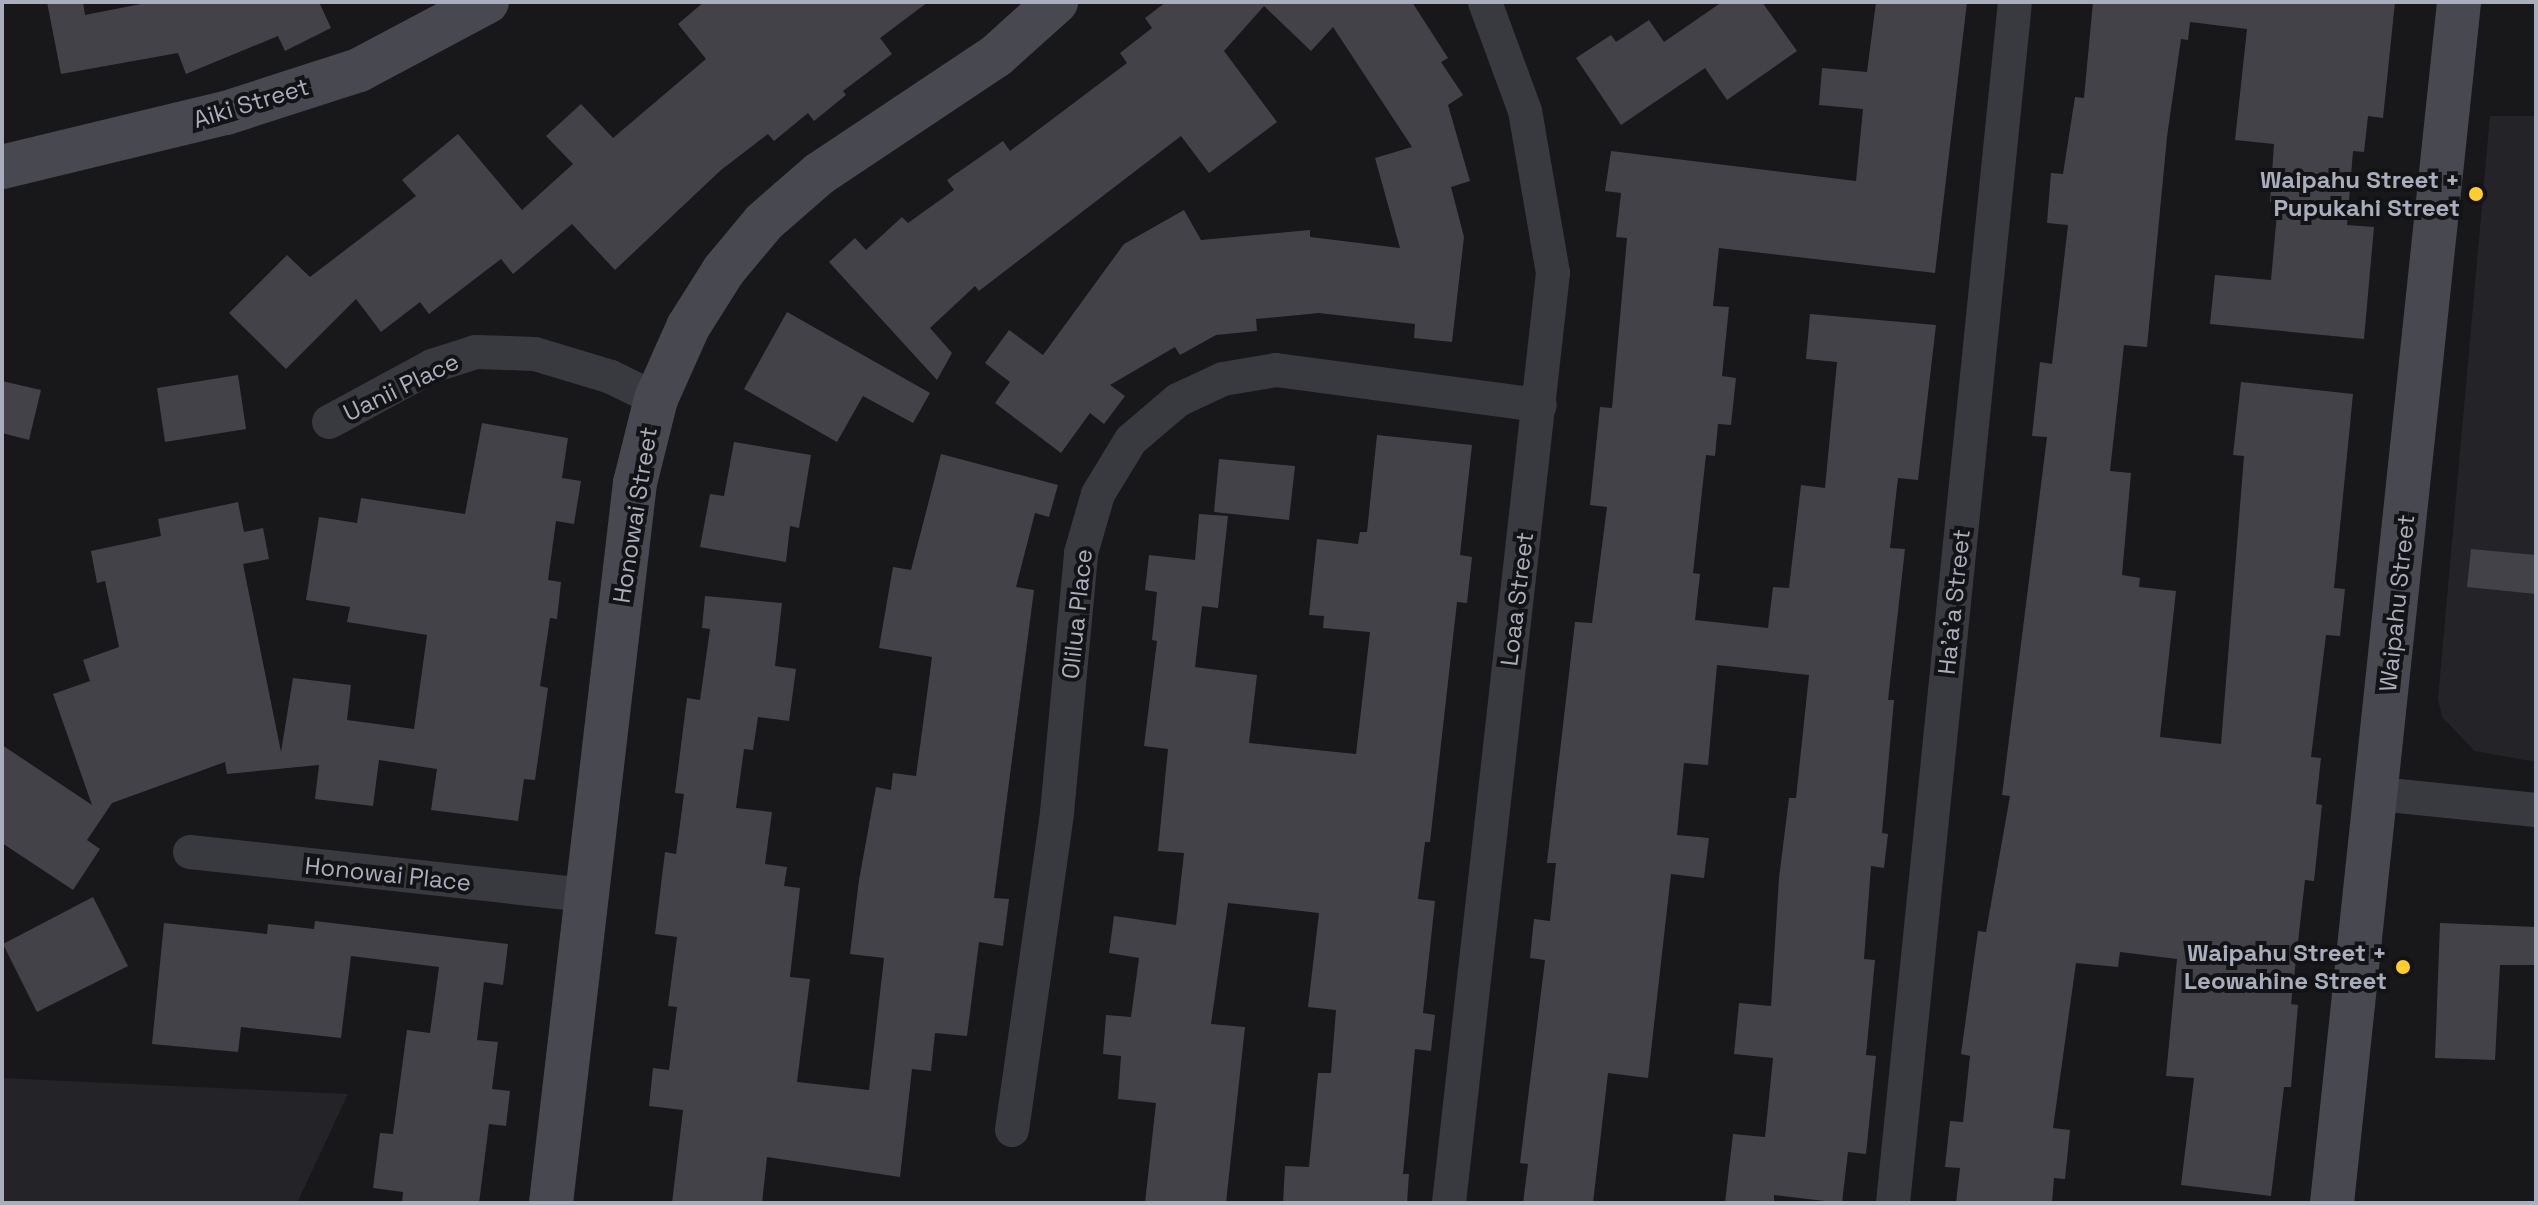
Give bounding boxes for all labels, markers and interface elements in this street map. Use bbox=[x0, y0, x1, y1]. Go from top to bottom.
street label: Aiki Street bbox=[190, 72, 312, 134]
place label: Waipahu Street + Pupukahi Street bbox=[2260, 166, 2460, 222]
marker: Waipahu Street + Pupukahi Street bbox=[2467, 185, 2485, 203]
street label: Uanii Place bbox=[339, 347, 463, 427]
street label: Honowai Street bbox=[607, 425, 663, 605]
street label: Waipahu Street bbox=[2373, 513, 2421, 693]
street label: Ha'a'a Street bbox=[1932, 528, 1976, 676]
street label: Loaa Street bbox=[1494, 530, 1540, 668]
street label: Olilua Place bbox=[1056, 548, 1098, 680]
street label: Honowai Place bbox=[303, 851, 473, 897]
place label: Waipahu Street + Leowahine Street bbox=[2184, 939, 2387, 995]
marker: Waipahu Street + Leowahine Street bbox=[2394, 958, 2412, 976]

